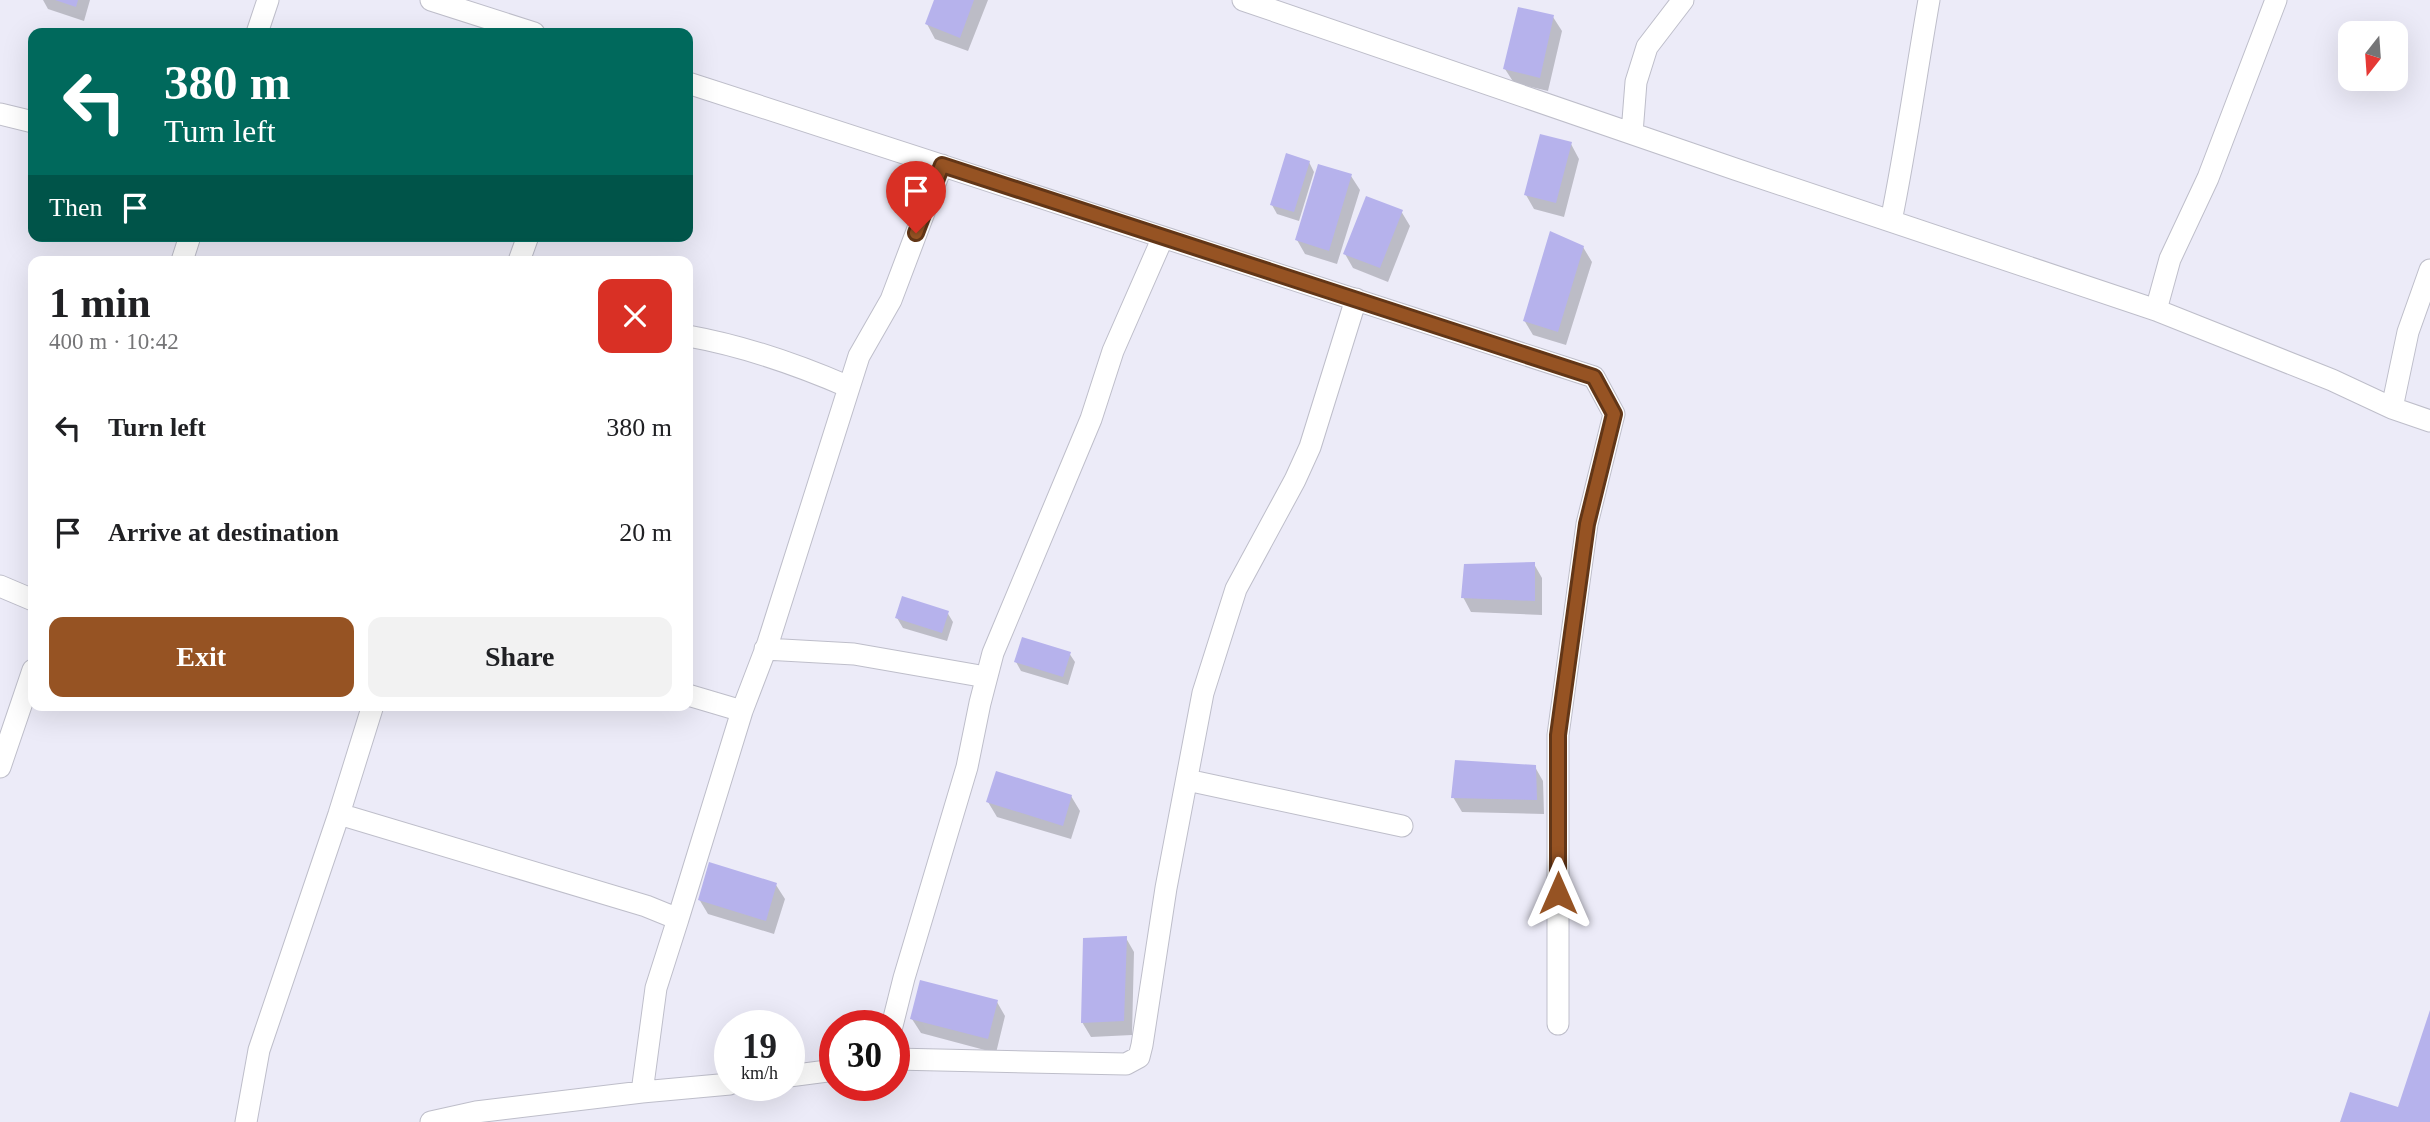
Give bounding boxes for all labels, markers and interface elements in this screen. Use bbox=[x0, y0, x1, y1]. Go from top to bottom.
north arrow bbox=[2338, 21, 2408, 91]
map controls bbox=[2338, 21, 2408, 91]
text: 380 m bbox=[164, 55, 291, 110]
icon: left bbox=[49, 56, 140, 147]
text: Turn left bbox=[164, 113, 276, 149]
pin bbox=[886, 161, 946, 233]
icon: arrive bbox=[897, 172, 935, 210]
icon: arrive bbox=[116, 189, 154, 227]
text: Then bbox=[49, 193, 102, 222]
button: close bbox=[598, 279, 672, 353]
text: 1 min bbox=[49, 280, 151, 326]
text: 400 m · 10:42 bbox=[49, 329, 179, 354]
icon: left bbox=[49, 409, 87, 447]
text: Turn left bbox=[108, 413, 206, 442]
text: 380 m bbox=[606, 413, 672, 442]
icon: arrive bbox=[49, 514, 87, 552]
text: Arrive at destination bbox=[108, 518, 339, 547]
text: 20 m bbox=[619, 518, 672, 547]
button: Exit bbox=[49, 617, 354, 697]
button: Share bbox=[368, 617, 672, 697]
position arrow bbox=[1521, 856, 1595, 930]
speed limit sign: 30 bbox=[819, 1010, 910, 1101]
text: 19 bbox=[742, 1027, 777, 1066]
text: km/h bbox=[741, 1063, 778, 1083]

